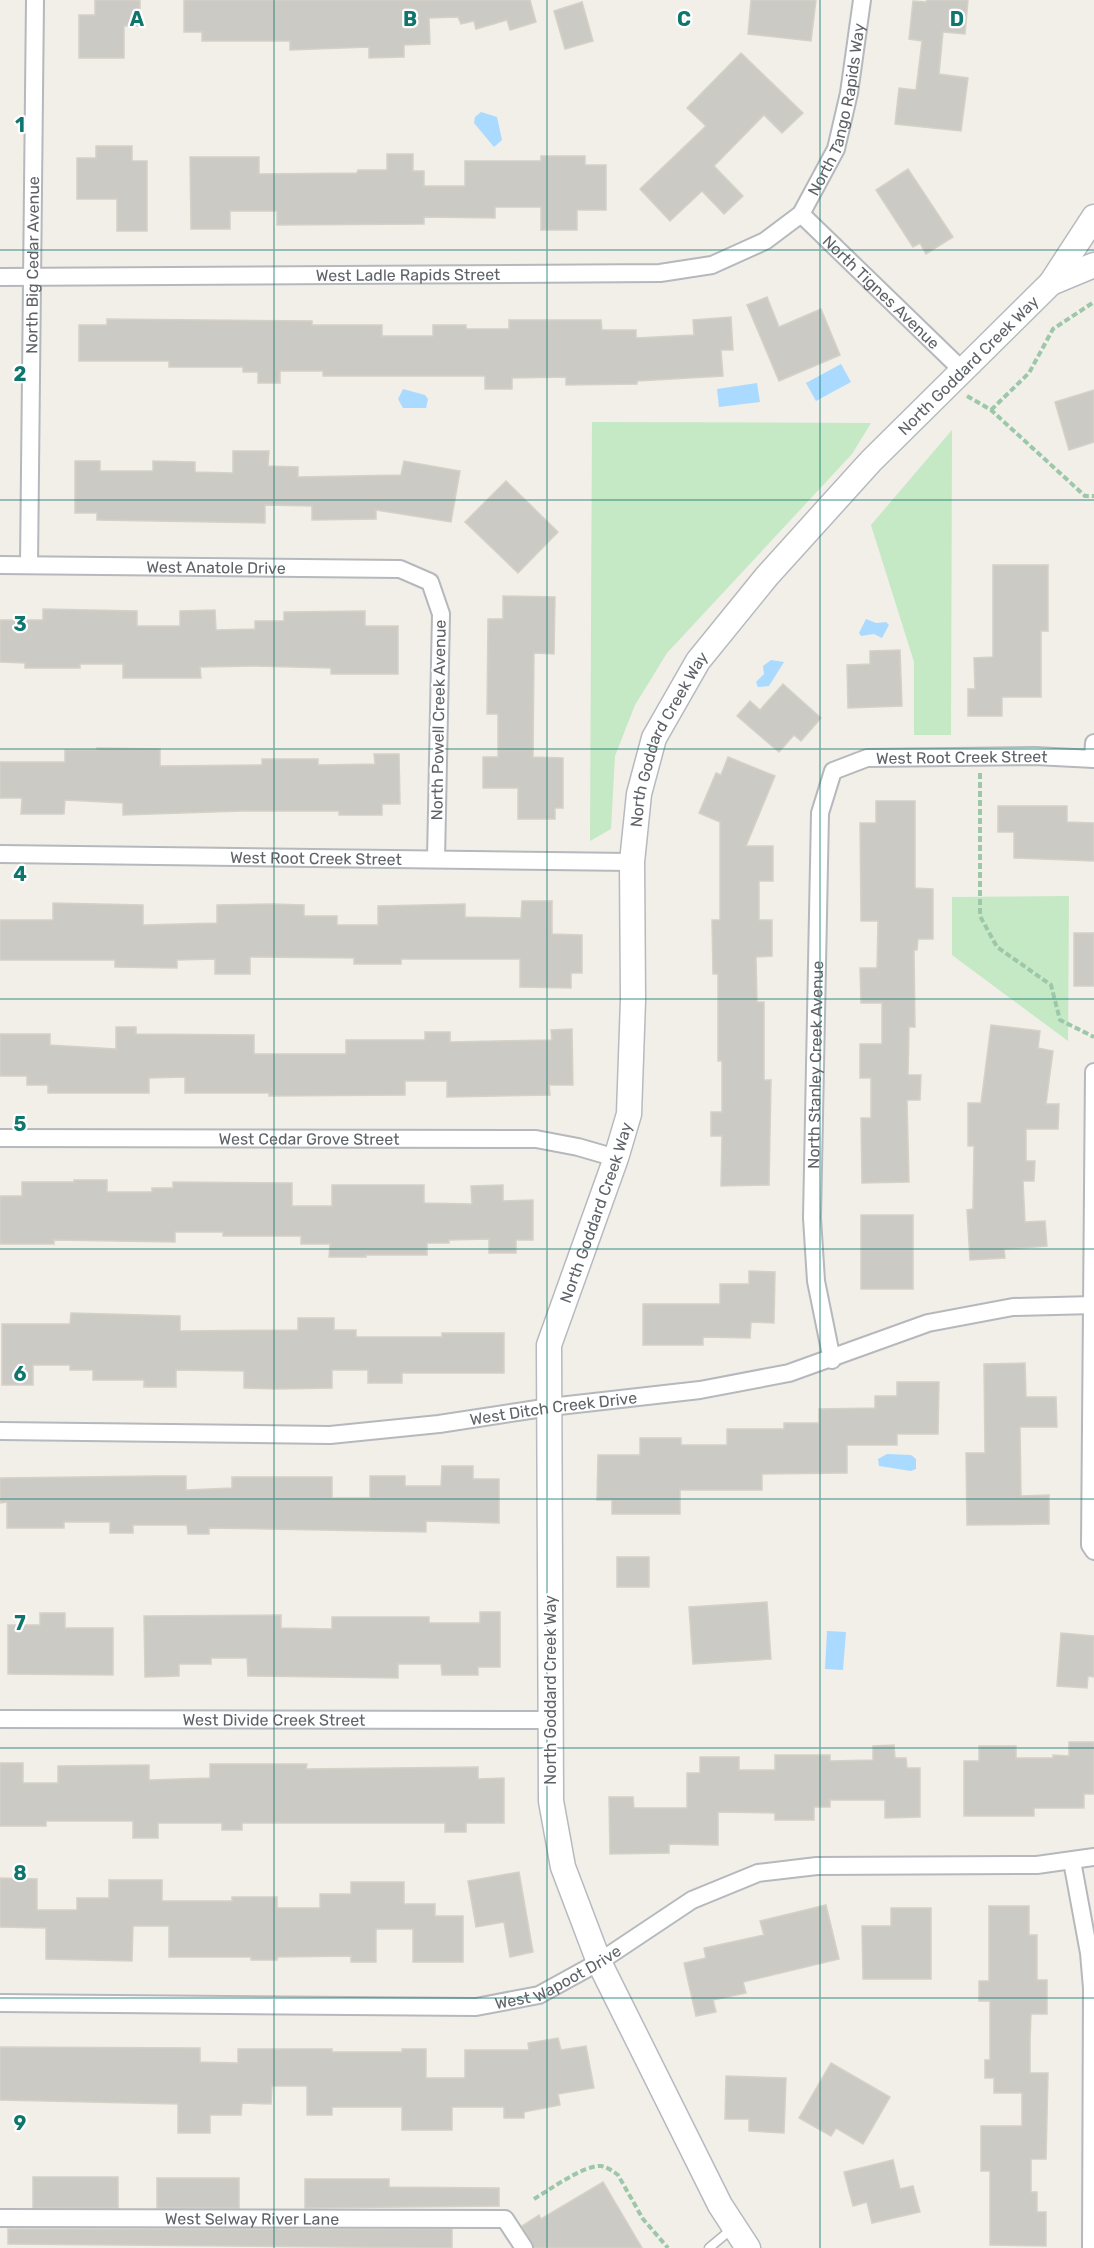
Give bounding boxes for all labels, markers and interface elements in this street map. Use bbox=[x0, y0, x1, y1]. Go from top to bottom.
text: A bbox=[130, 7, 145, 31]
text: B bbox=[403, 7, 417, 31]
text: C bbox=[677, 7, 691, 31]
text: D bbox=[950, 7, 964, 31]
street label: North Tango Rapids Way bbox=[804, 22, 869, 199]
text: 1 bbox=[15, 113, 25, 137]
street label: North Big Cedar Avenue bbox=[22, 176, 43, 354]
street label: North Tignes Avenue bbox=[819, 232, 943, 353]
street label: West Ladle Rapids Street bbox=[316, 265, 500, 285]
street label: North Goddard Creek Way bbox=[894, 292, 1043, 439]
text: 2 bbox=[14, 362, 27, 386]
street label: West Anatole Drive bbox=[146, 557, 286, 578]
text: 3 bbox=[13, 612, 27, 636]
street label: North Powell Creek Avenue bbox=[427, 619, 450, 821]
street label: North Goddard Creek Way bbox=[627, 647, 712, 828]
street label: West Root Creek Street bbox=[876, 747, 1048, 768]
street label: West Root Creek Street bbox=[230, 848, 402, 869]
text: 4 bbox=[13, 862, 27, 886]
street label: North Stanley Creek Avenue bbox=[804, 960, 827, 1169]
text: 5 bbox=[14, 1112, 27, 1136]
street label: North Goddard Creek Way bbox=[556, 1120, 636, 1305]
street label: West Cedar Grove Street bbox=[219, 1129, 399, 1149]
text: 6 bbox=[13, 1362, 27, 1386]
street label: West Ditch Creek Drive bbox=[468, 1388, 638, 1429]
street label: North Goddard Creek Way bbox=[541, 1595, 560, 1785]
text: 7 bbox=[14, 1611, 26, 1635]
street label: West Divide Creek Street bbox=[183, 1710, 365, 1730]
text: 8 bbox=[13, 1861, 27, 1885]
street label: West Wapoot Drive bbox=[493, 1941, 625, 2013]
text: 9 bbox=[14, 2111, 27, 2135]
street label: West Selway River Lane bbox=[165, 2209, 339, 2229]

